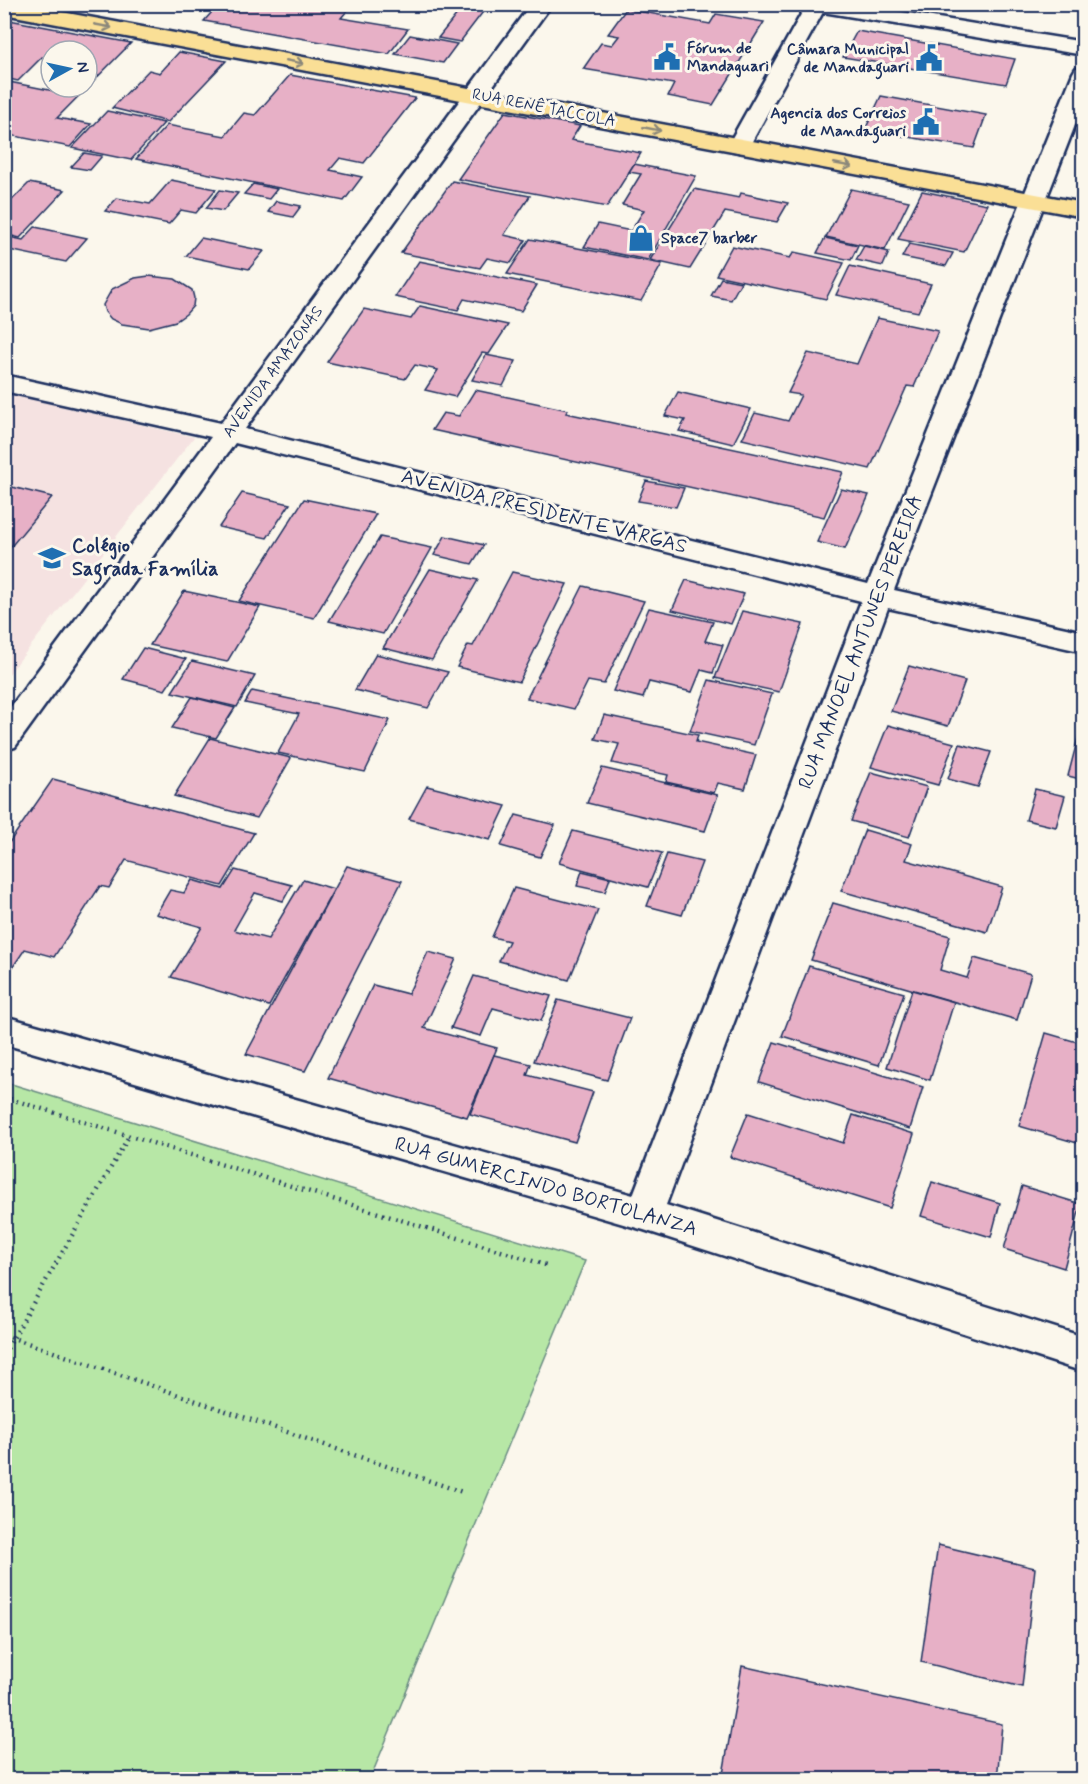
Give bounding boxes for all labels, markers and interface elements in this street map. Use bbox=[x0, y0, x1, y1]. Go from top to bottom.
one-way arrow bbox=[93, 21, 113, 32]
place label: Fórum de Mandaguari bbox=[687, 38, 769, 78]
north arrow bbox=[39, 39, 99, 99]
place label: Câmara Municipal de Mandaguari bbox=[787, 39, 909, 80]
public building icon: Fórum de Mandaguari bbox=[652, 42, 682, 72]
public building icon: Câmara Municipal de Mandaguari bbox=[914, 43, 944, 73]
one-way arrow bbox=[285, 57, 304, 68]
text: N bbox=[71, 60, 94, 74]
street label: RUA RENÊ TACCOLA bbox=[470, 84, 618, 132]
place label: Agencia dos Correios de Mandaguari bbox=[770, 103, 907, 144]
public building icon: Agencia dos Correios de Mandaguari bbox=[911, 107, 941, 137]
one-way arrow bbox=[641, 124, 661, 135]
one-way arrow bbox=[833, 160, 853, 171]
shop icon: Space7 barber bbox=[626, 223, 656, 253]
place label: Space7 barber bbox=[661, 228, 758, 249]
street label: AVENIDA AMAZONAS bbox=[218, 302, 328, 442]
street label: AVENIDA PRESIDENTE VARGAS bbox=[398, 463, 690, 561]
street label: RUA MANOEL ANTUNES PEREIRA bbox=[792, 491, 930, 793]
place label: Colégio Sagrada Família bbox=[72, 533, 219, 585]
school or university icon: Colégio Sagrada Família bbox=[37, 543, 67, 573]
street label: RUA GUMERCINDO BORTOLANZA bbox=[392, 1131, 700, 1243]

